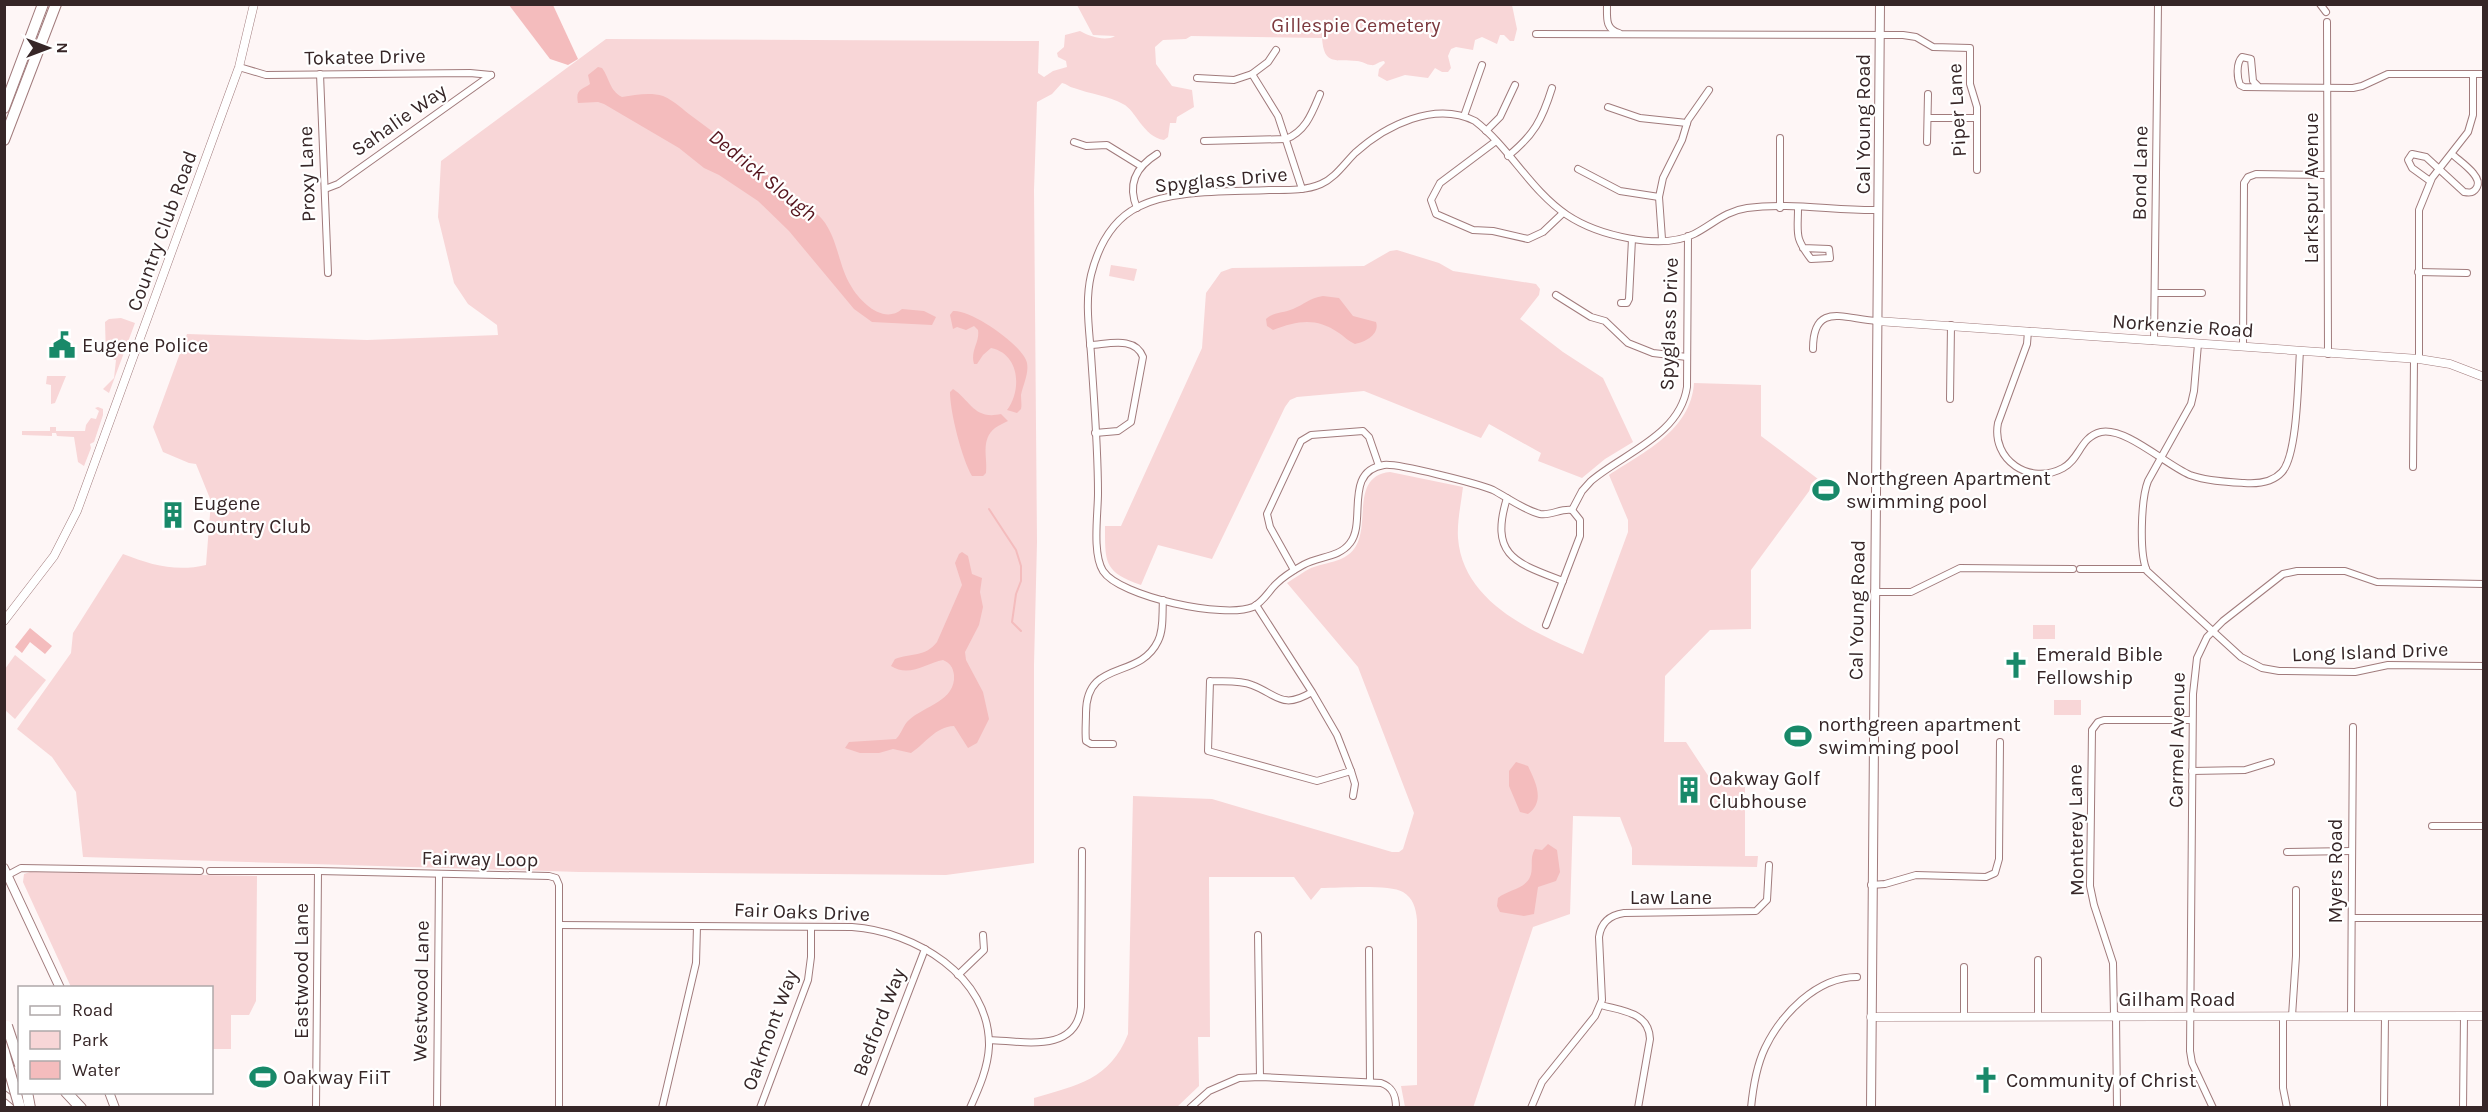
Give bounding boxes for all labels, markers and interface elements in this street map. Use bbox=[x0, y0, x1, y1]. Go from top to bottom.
park label: Gillespie Cemetery bbox=[1271, 14, 1441, 37]
north arrow bbox=[18, 18, 78, 78]
text: N bbox=[53, 42, 72, 54]
street label: Tokatee Drive bbox=[304, 44, 426, 70]
street label: Cal Young Road bbox=[1852, 54, 1875, 194]
street label: Piper Lane bbox=[1943, 63, 1971, 157]
street label: Sahalie Way bbox=[347, 79, 451, 161]
street label: Larkspur Avenue bbox=[2300, 113, 2323, 263]
water label: Dedrick Slough bbox=[704, 124, 822, 226]
street label: Bond Lane bbox=[2128, 125, 2152, 221]
street label: Proxy Lane bbox=[294, 126, 320, 222]
street label: Country Club Road bbox=[122, 148, 202, 314]
street label: Spyglass Drive bbox=[1154, 163, 1288, 197]
street label: Spyglass Drive bbox=[1655, 257, 1683, 391]
street label: Norkenzie Road bbox=[2111, 310, 2255, 342]
public building icon: Eugene Police bbox=[47, 330, 77, 360]
place label: Eugene Police bbox=[82, 334, 208, 357]
place label: Northgreen Apartment swimming pool bbox=[1846, 467, 2051, 513]
sports icon: Northgreen Apartment swimming pool bbox=[1811, 475, 1841, 505]
place label: Eugene Country Club bbox=[193, 492, 311, 538]
building icon: Eugene Country Club bbox=[158, 500, 188, 530]
street label: Cal Young Road bbox=[1844, 540, 1870, 680]
street label: Long Island Drive bbox=[2291, 638, 2449, 666]
place label: Emerald Bible Fellowship bbox=[2036, 643, 2163, 689]
church icon: Emerald Bible Fellowship bbox=[2001, 650, 2031, 680]
street label: Carmel Avenue bbox=[2164, 672, 2190, 808]
place label: northgreen apartment swimming pool bbox=[1818, 713, 2021, 759]
sports icon: northgreen apartment swimming pool bbox=[1783, 721, 1813, 751]
street label: Monterey Lane bbox=[2063, 764, 2089, 896]
place label: Oakway Golf Clubhouse bbox=[1709, 767, 1820, 813]
building icon: Oakway Golf Clubhouse bbox=[1674, 775, 1704, 805]
street label: Myers Road bbox=[2324, 818, 2347, 924]
street label: Fairway Loop bbox=[421, 846, 539, 872]
street label: Law Lane bbox=[1630, 886, 1712, 909]
street label: Fair Oaks Drive bbox=[734, 898, 870, 926]
street label: Eastwood Lane bbox=[290, 903, 313, 1039]
street label: Westwood Lane bbox=[408, 920, 434, 1062]
street label: Bedford Way bbox=[848, 965, 910, 1079]
street label: Oakmont Way bbox=[738, 967, 802, 1093]
legend bbox=[18, 986, 213, 1094]
street label: Gilham Road bbox=[2118, 988, 2236, 1011]
text: Road bbox=[72, 999, 113, 1021]
text: Park bbox=[72, 1029, 109, 1051]
text: Water bbox=[72, 1059, 120, 1081]
sports icon: Oakway FiiT bbox=[248, 1062, 278, 1092]
church icon: Community of Christ bbox=[1971, 1065, 2001, 1095]
place label: Oakway FiiT bbox=[283, 1066, 390, 1089]
place label: Community of Christ bbox=[2006, 1069, 2197, 1092]

